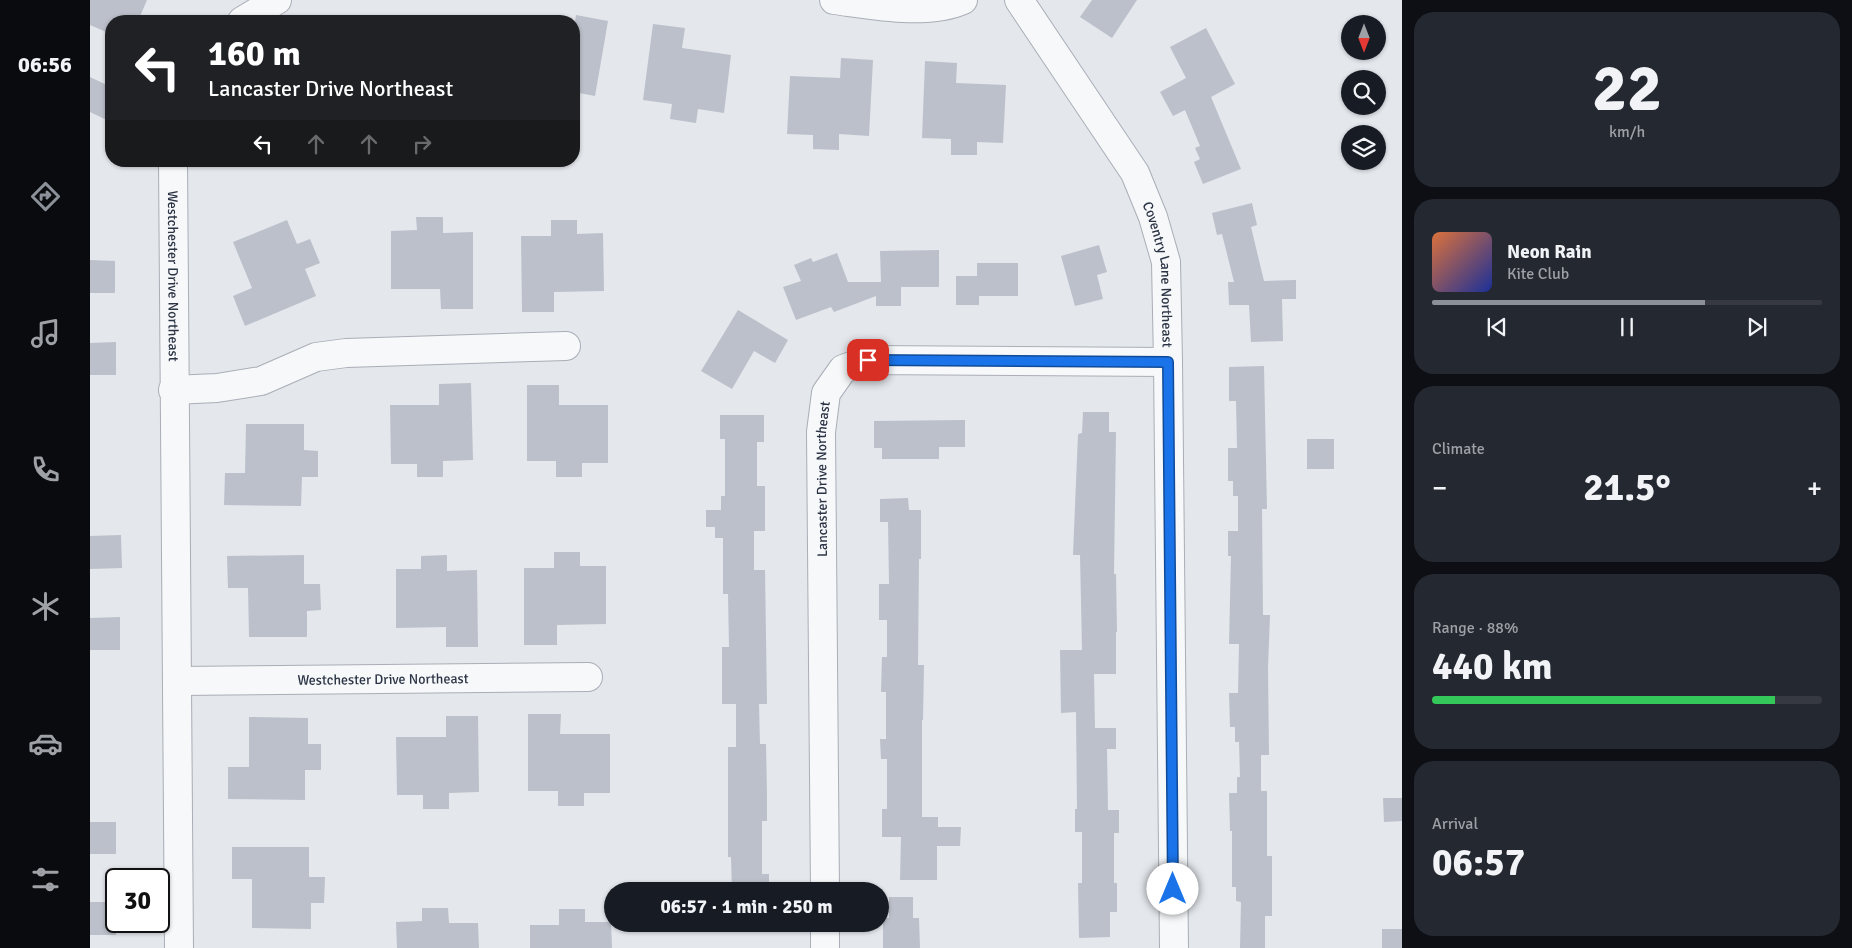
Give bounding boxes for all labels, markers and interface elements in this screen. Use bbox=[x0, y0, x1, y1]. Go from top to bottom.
north arrow bbox=[1341, 15, 1386, 60]
map controls bbox=[1341, 15, 1386, 170]
text: 160 m bbox=[208, 32, 301, 75]
icon: left bbox=[125, 35, 190, 100]
text: 22 bbox=[1592, 49, 1662, 129]
text: 06:56 bbox=[18, 51, 72, 78]
button: search bbox=[1341, 70, 1386, 115]
text: Lancaster Drive Northeast bbox=[208, 75, 453, 102]
text: km/h bbox=[1609, 122, 1645, 142]
button: layers bbox=[1341, 125, 1386, 170]
icon: left bbox=[249, 130, 277, 158]
icon: ahead bbox=[302, 130, 330, 158]
icon: ahead bbox=[355, 130, 383, 158]
icon: right bbox=[408, 130, 436, 158]
icon: directions bbox=[28, 179, 63, 214]
street label: Westchester Drive Northeast bbox=[165, 190, 182, 362]
street label: Coventry Lane Northeast bbox=[1139, 199, 1176, 348]
text: Neon Rain bbox=[1507, 240, 1592, 264]
text: Kite Club bbox=[1507, 264, 1569, 284]
icon: previous bbox=[1483, 313, 1511, 341]
icon: pause bbox=[1613, 313, 1641, 341]
icon: next bbox=[1743, 313, 1771, 341]
icon: music bbox=[28, 316, 63, 351]
pin bbox=[847, 339, 889, 381]
icon: arrive bbox=[854, 346, 882, 374]
street label: Lancaster Drive Northeast bbox=[812, 400, 833, 557]
text: Climate bbox=[1432, 439, 1485, 459]
icon: phone bbox=[28, 452, 63, 487]
text: 21.5° bbox=[1583, 464, 1671, 511]
text: − bbox=[1432, 471, 1447, 505]
text: + bbox=[1807, 471, 1822, 505]
icon: climate bbox=[28, 589, 63, 624]
text: Range · 88% bbox=[1432, 618, 1518, 638]
text: 440 km bbox=[1432, 643, 1553, 690]
street label: Westchester Drive Northeast bbox=[297, 670, 469, 688]
icon: car bbox=[28, 726, 63, 761]
text: Arrival bbox=[1432, 814, 1478, 834]
text: 06:57 bbox=[1432, 839, 1525, 886]
icon: filters bbox=[28, 862, 63, 897]
position arrow bbox=[1146, 862, 1198, 914]
speed limit sign: 30 bbox=[105, 868, 170, 933]
text: 06:57 · 1 min · 250 m bbox=[660, 895, 833, 919]

